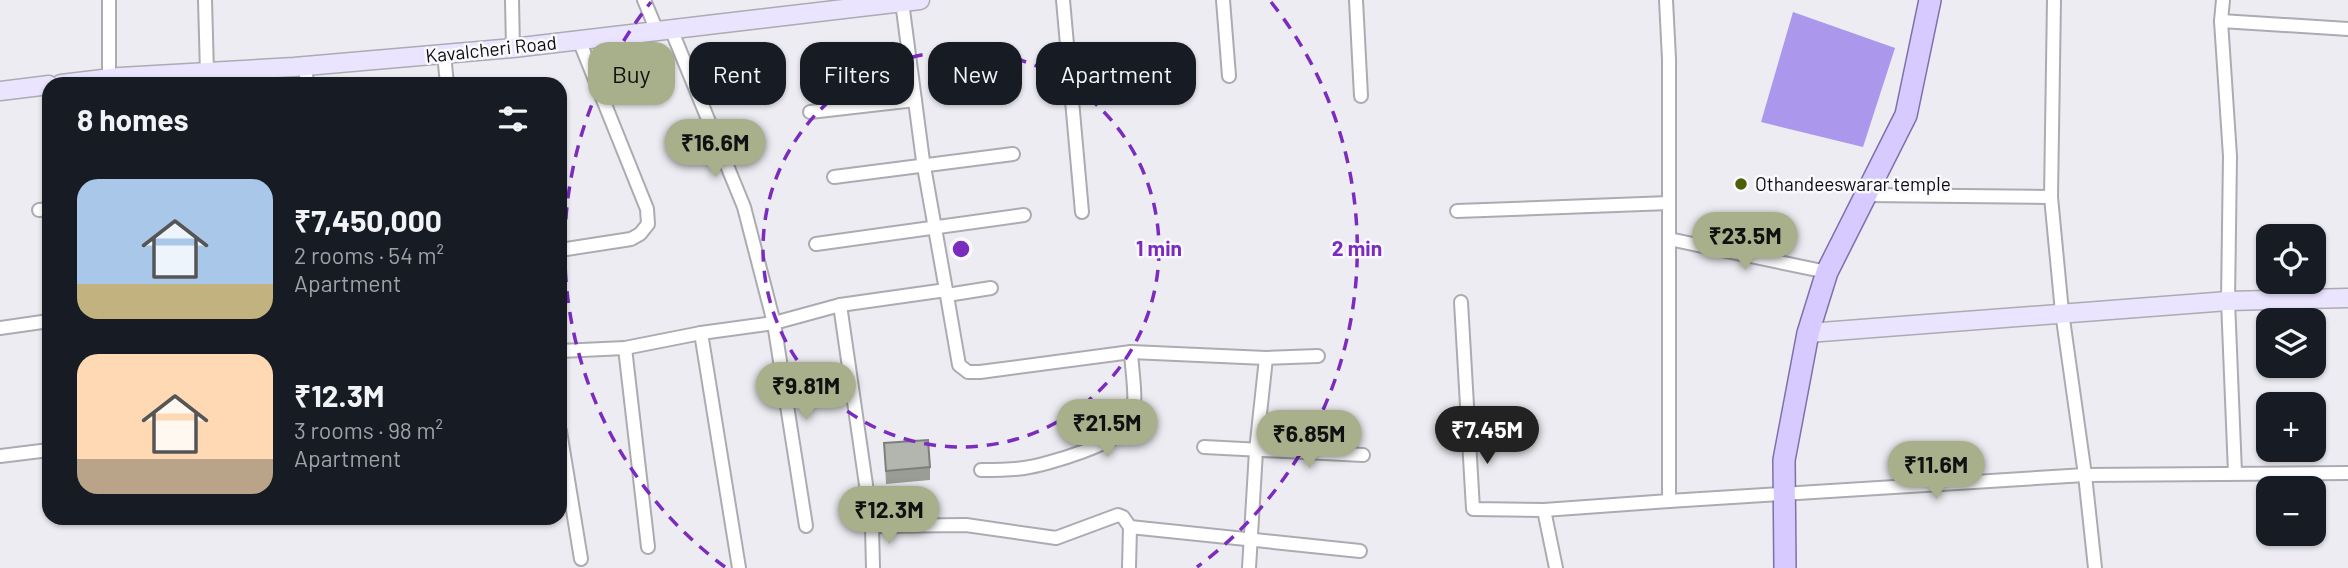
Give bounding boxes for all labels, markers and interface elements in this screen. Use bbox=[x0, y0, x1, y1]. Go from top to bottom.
street label: Kavalcheri Road bbox=[424, 30, 558, 67]
chip: Buy bbox=[588, 42, 675, 105]
chip: Rent bbox=[689, 42, 786, 105]
chip: Filters bbox=[800, 42, 914, 105]
chip: New bbox=[928, 42, 1022, 105]
chip: Apartment bbox=[1036, 42, 1196, 105]
icon: filters bbox=[494, 100, 532, 138]
text: 8 homes bbox=[77, 101, 188, 137]
pin: ₹16.6M bbox=[658, 120, 772, 179]
text: ₹16.6M bbox=[681, 128, 749, 156]
place label: Othandeeswarar temple bbox=[1755, 172, 1951, 195]
marker: Othandeeswarar temple bbox=[1733, 176, 1749, 192]
text: ₹7,450,000 bbox=[294, 202, 442, 238]
icon: home bbox=[133, 207, 217, 291]
pin: ₹23.5M bbox=[1688, 212, 1802, 272]
text: ₹23.5M bbox=[1708, 221, 1782, 249]
map controls bbox=[2256, 224, 2326, 546]
button: locate bbox=[2256, 224, 2326, 294]
text: 1 min bbox=[1136, 235, 1182, 260]
text: 2 min bbox=[1332, 235, 1382, 260]
centre of rings bbox=[949, 237, 973, 261]
text: 2 rooms · 54 m² bbox=[294, 241, 444, 269]
text: Apartment bbox=[294, 269, 401, 297]
button: layers bbox=[2256, 308, 2326, 378]
pin: ₹9.81M bbox=[749, 362, 863, 422]
text: ₹9.81M bbox=[772, 371, 840, 399]
text: ₹12.3M bbox=[294, 377, 384, 413]
icon: home bbox=[133, 382, 217, 466]
button: + bbox=[2256, 392, 2326, 462]
pin: ₹21.5M bbox=[1050, 400, 1164, 459]
pin: ₹7.45M bbox=[1430, 406, 1544, 466]
text: ₹21.5M bbox=[1072, 408, 1142, 436]
pin: ₹6.85M bbox=[1252, 410, 1366, 470]
text: ₹7.45M bbox=[1451, 415, 1523, 443]
text: 3 rooms · 98 m² bbox=[294, 416, 443, 444]
text: ₹6.85M bbox=[1272, 419, 1346, 447]
pin: ₹11.6M bbox=[1879, 442, 1993, 501]
text: Apartment bbox=[294, 444, 401, 472]
text: ₹11.6M bbox=[1904, 450, 1968, 478]
button: − bbox=[2256, 476, 2326, 546]
pin: ₹12.3M bbox=[832, 486, 946, 546]
text: ₹12.3M bbox=[854, 495, 924, 523]

